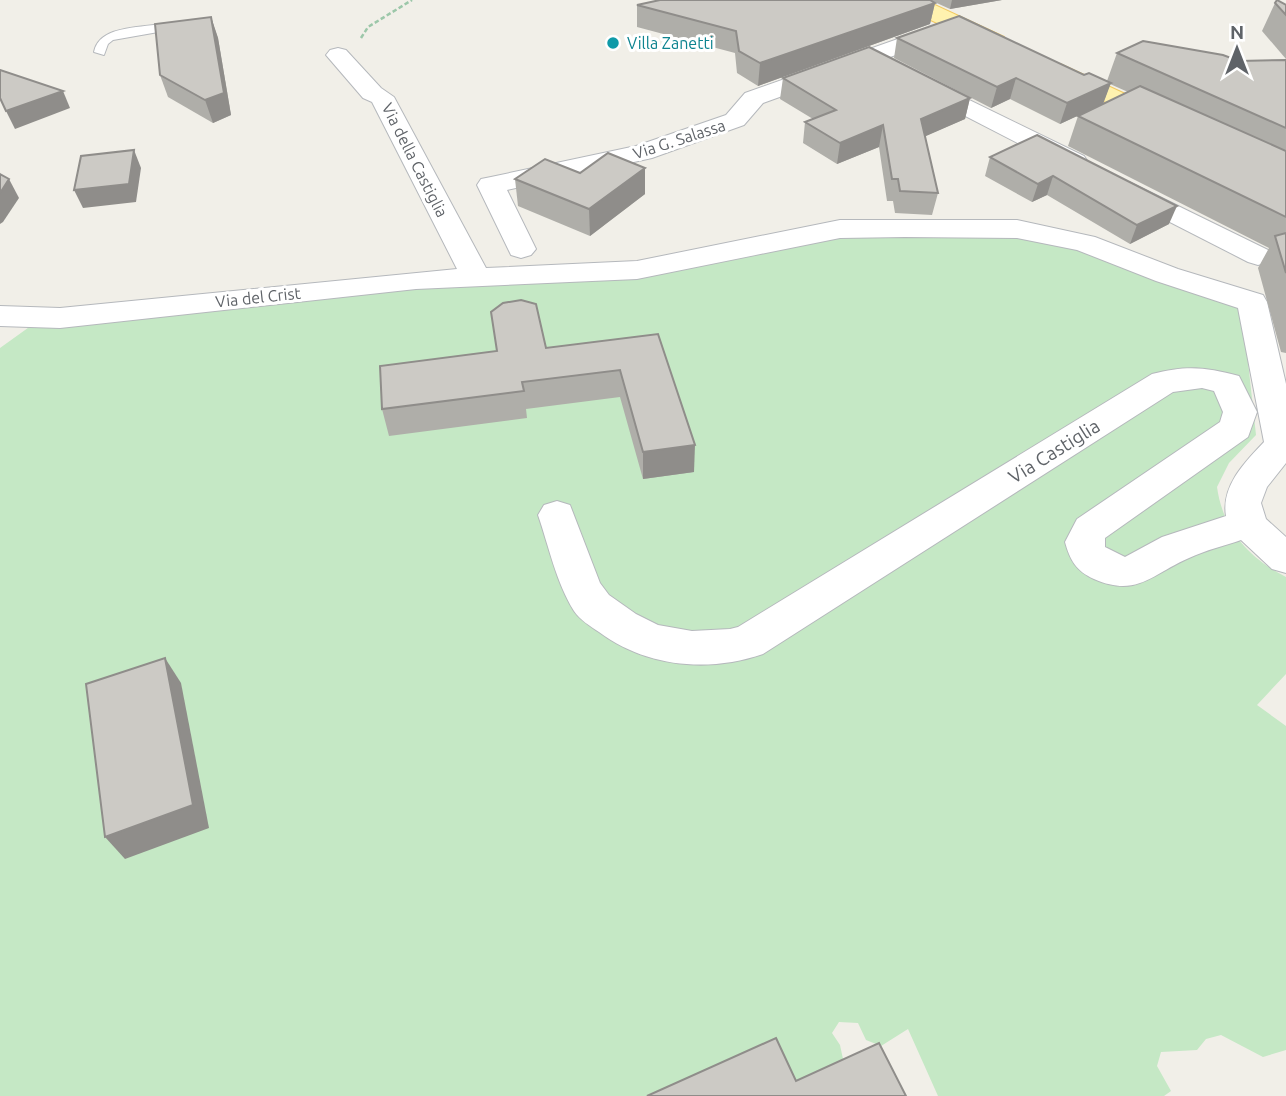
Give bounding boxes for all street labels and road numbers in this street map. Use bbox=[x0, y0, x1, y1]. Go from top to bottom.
street label: Via della Castiglia bbox=[378, 100, 452, 220]
street label: Via G. Salassa bbox=[631, 116, 727, 162]
street label: Via del Crist bbox=[215, 284, 302, 310]
street label: Via Castiglia bbox=[1004, 414, 1104, 488]

